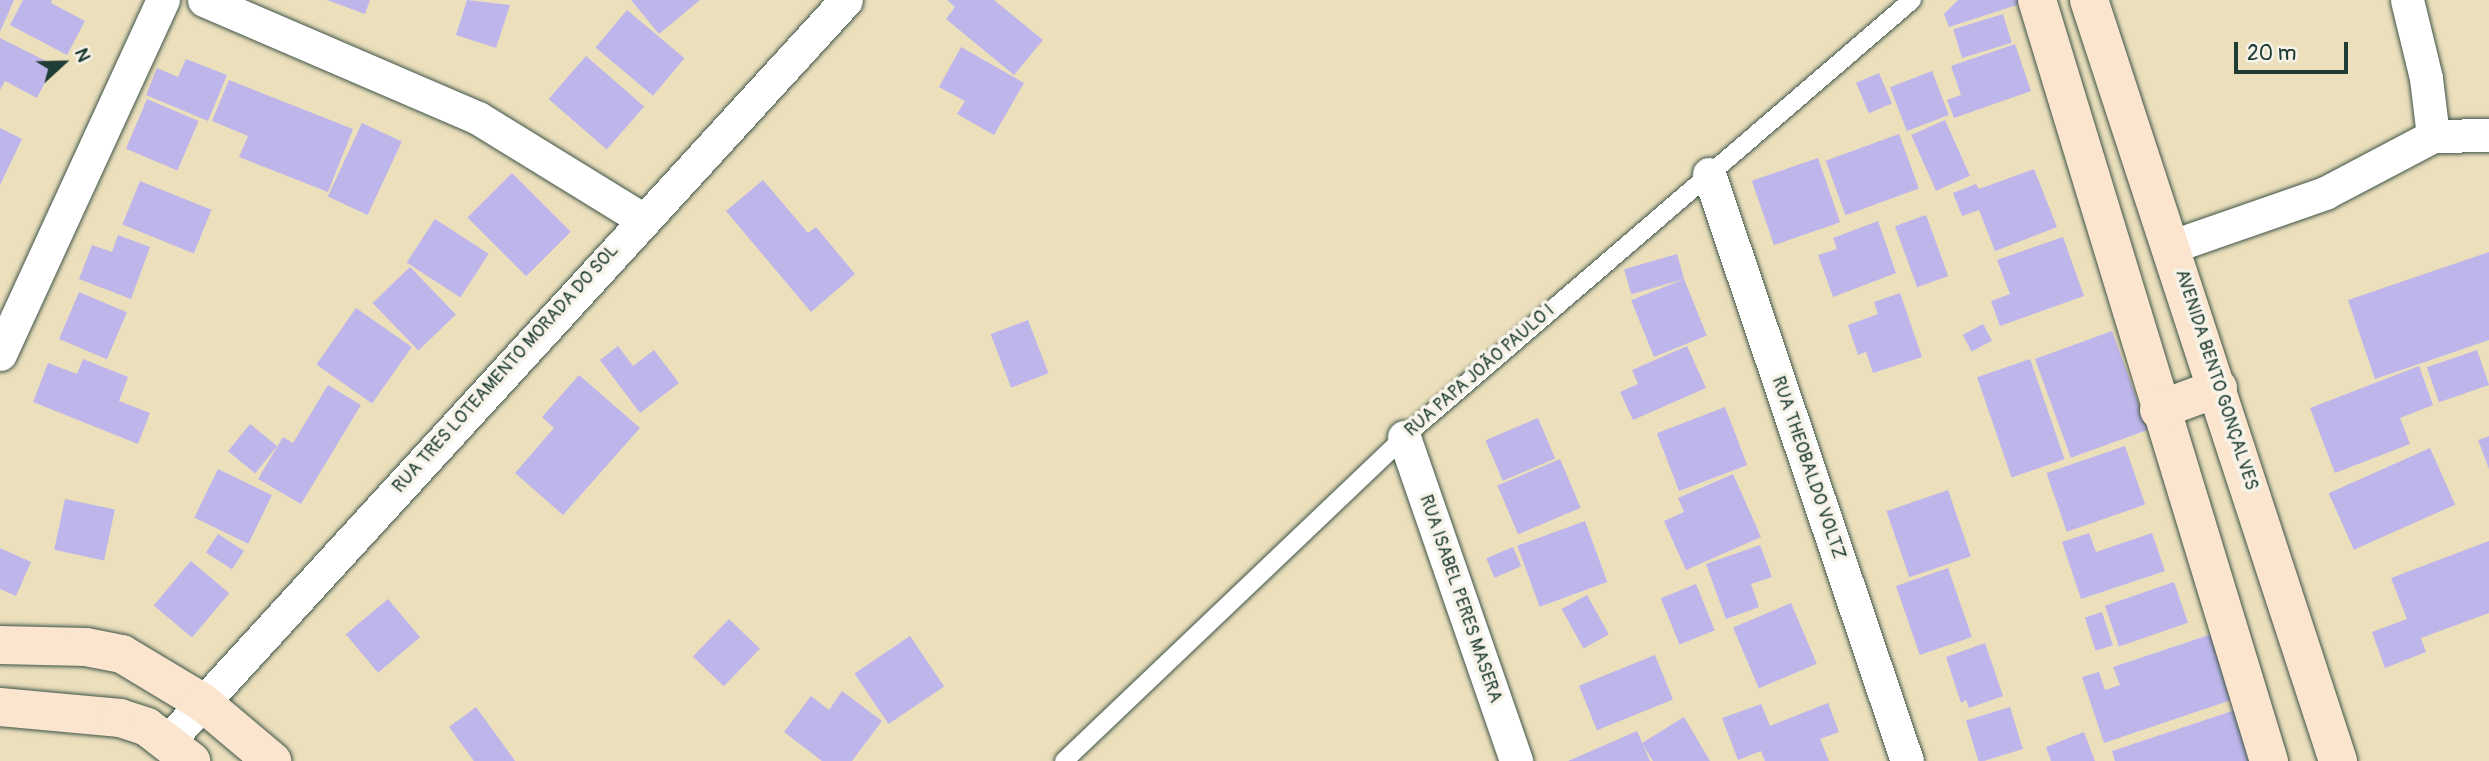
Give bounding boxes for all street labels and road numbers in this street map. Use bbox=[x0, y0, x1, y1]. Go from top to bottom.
street label: RUA TRES LOTEAMENTO MORADA DO SOL bbox=[389, 240, 623, 498]
street label: AVENIDA BENTO GONÇALVES bbox=[2170, 267, 2262, 493]
street label: RUA PAPA JOÃO PAULO I bbox=[1401, 300, 1559, 442]
street label: RUA THEOBALDO VOLTZ bbox=[1767, 374, 1849, 562]
street label: RUA ISABEL PERES MASERA bbox=[1414, 492, 1506, 706]

